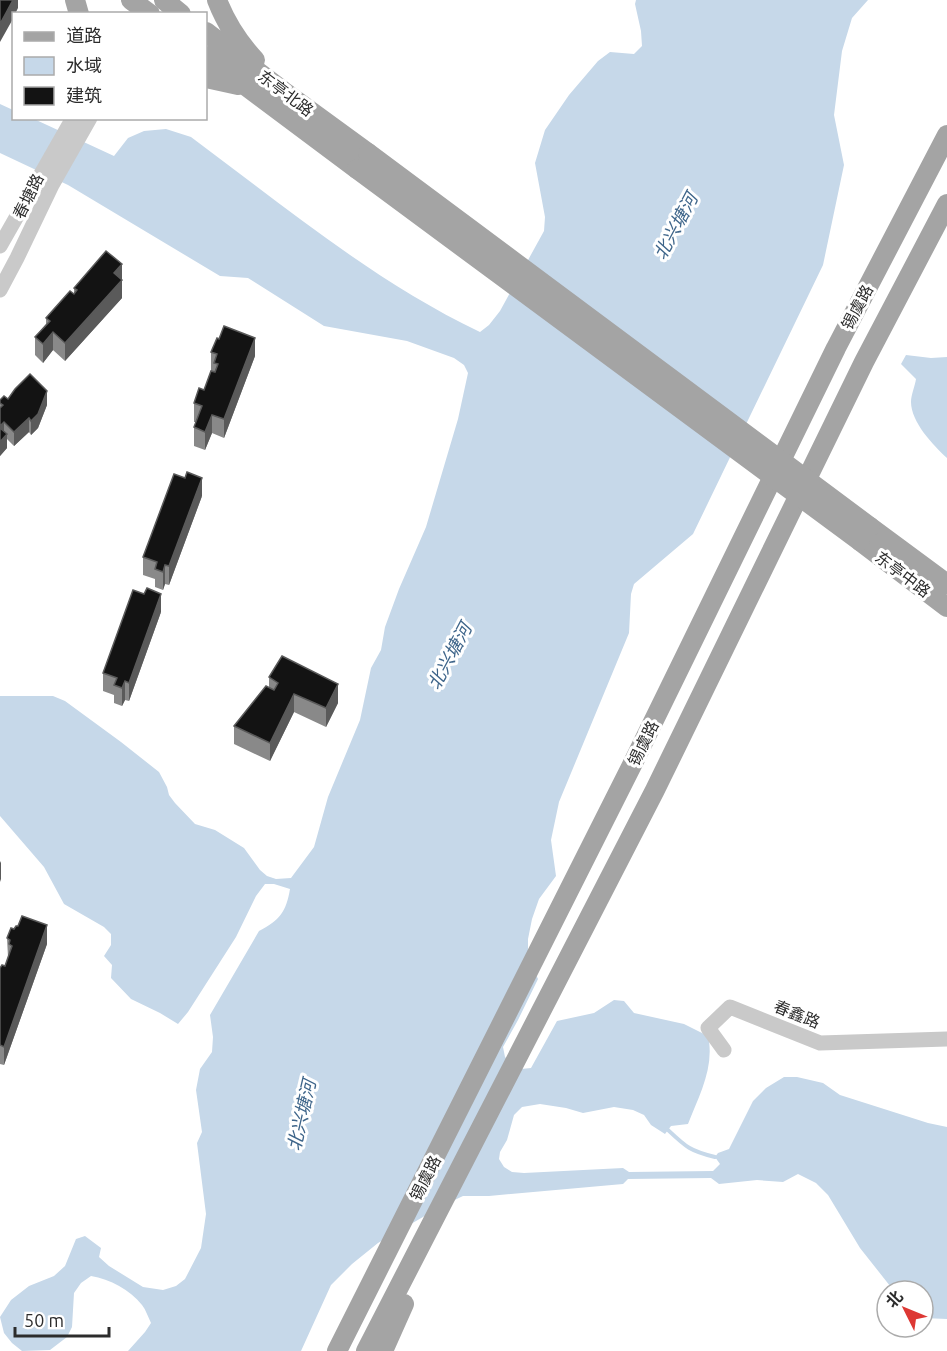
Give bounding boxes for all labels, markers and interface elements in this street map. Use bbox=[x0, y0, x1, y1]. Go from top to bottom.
legend bbox=[12, 12, 207, 120]
text: 道路 bbox=[66, 25, 102, 45]
text: 水域 bbox=[66, 55, 102, 75]
street label: 东亭北路 bbox=[255, 67, 317, 119]
text: 建筑 bbox=[66, 85, 102, 105]
street label: 春塘路 bbox=[9, 170, 47, 222]
water label: 北兴塘河 bbox=[649, 187, 702, 262]
street label: 锡虞路 bbox=[838, 282, 876, 332]
street label: 东亭中路 bbox=[872, 548, 934, 600]
water label: 北兴塘河 bbox=[423, 617, 476, 692]
street label: 锡虞路 bbox=[624, 717, 662, 769]
street label: 春鑫路 bbox=[771, 997, 823, 1031]
water label: 北兴塘河 bbox=[283, 1075, 320, 1152]
street label: 锡虞路 bbox=[406, 1153, 444, 1203]
north arrow bbox=[875, 1279, 935, 1339]
text: 北 bbox=[882, 1287, 906, 1311]
scale bar bbox=[15, 1300, 110, 1338]
text: 50 m bbox=[24, 1310, 64, 1330]

